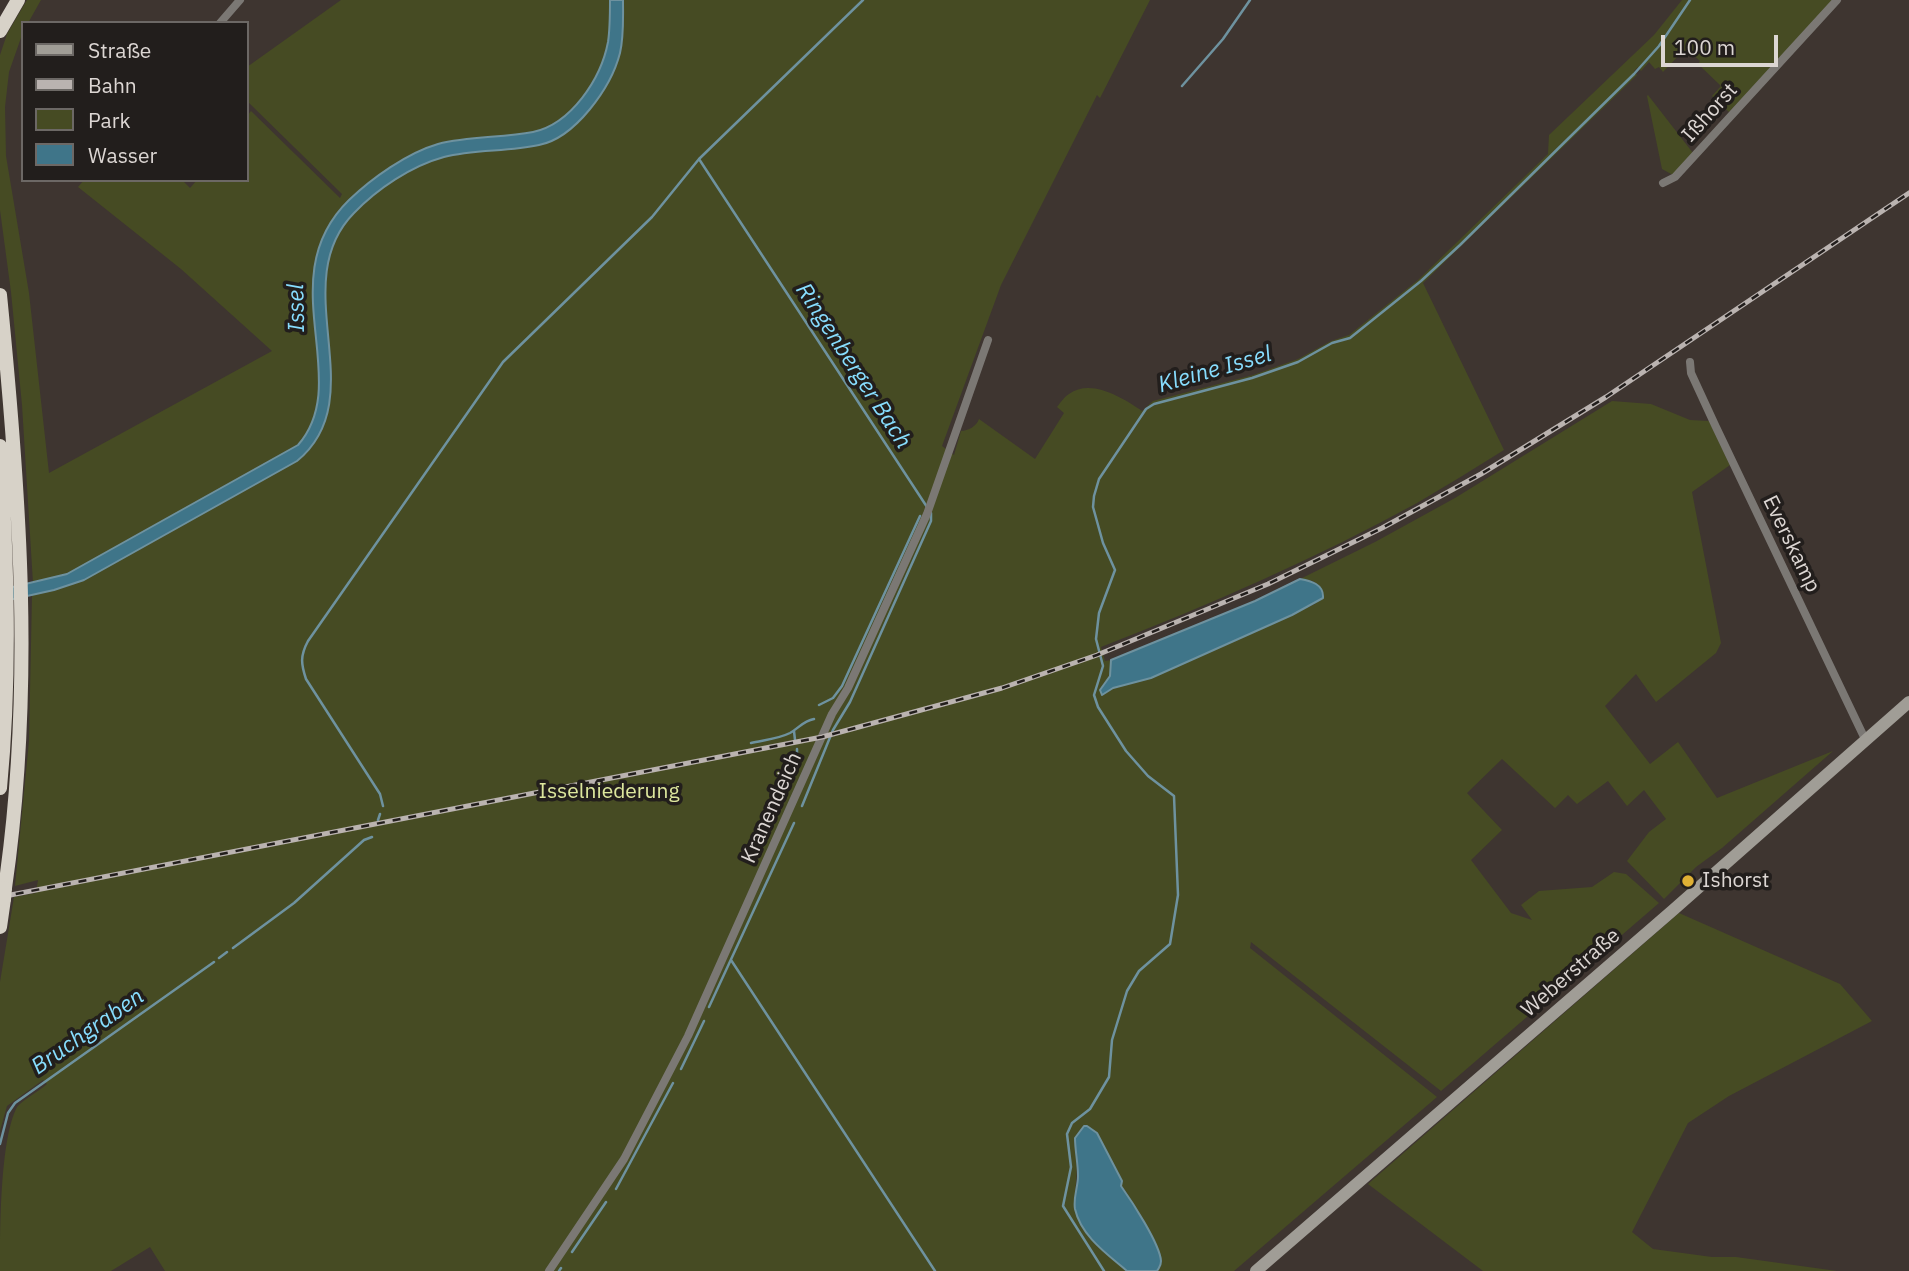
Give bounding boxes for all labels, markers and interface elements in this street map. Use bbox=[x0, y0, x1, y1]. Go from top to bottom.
legend bbox=[21, 21, 248, 182]
scale bar bbox=[1664, 21, 1781, 65]
text: 100 m bbox=[1674, 33, 1735, 61]
text: Straße bbox=[88, 36, 151, 64]
text: Bahn bbox=[88, 71, 137, 99]
street label: Ißhorst bbox=[1677, 78, 1743, 148]
text: Park bbox=[88, 106, 131, 134]
text: Wasser bbox=[88, 141, 157, 169]
water label: Ringenberger Bach bbox=[789, 278, 917, 454]
water label: Issel bbox=[283, 284, 311, 332]
water label: Kleine Issel bbox=[1155, 341, 1275, 399]
street label: Everskamp bbox=[1757, 491, 1825, 597]
street label: Kranendeich bbox=[736, 749, 808, 867]
park label: Isselniederung bbox=[538, 779, 680, 805]
place label: Ishorst bbox=[1702, 868, 1769, 894]
marker: Ishorst bbox=[1680, 873, 1696, 889]
street label: Weberstraße bbox=[1516, 923, 1626, 1023]
water label: Bruchgraben bbox=[26, 983, 150, 1081]

